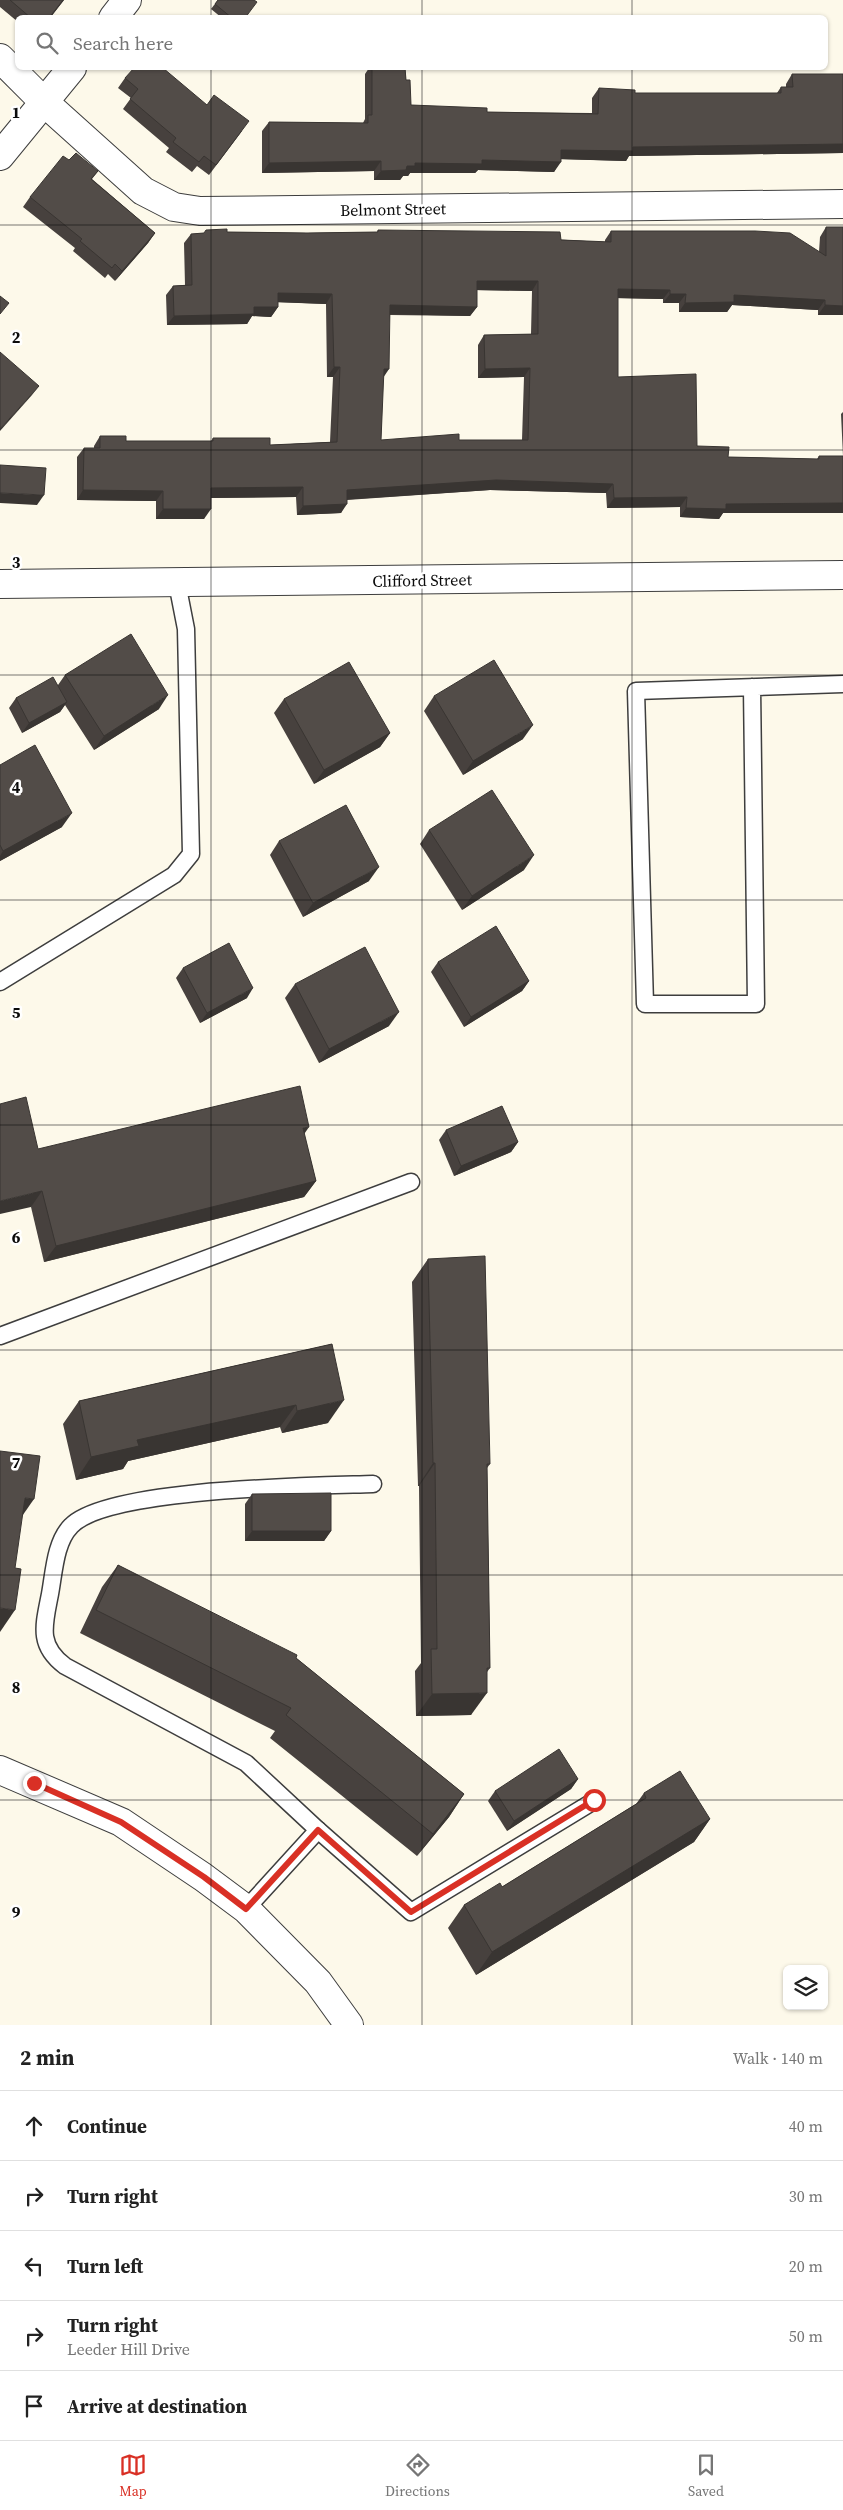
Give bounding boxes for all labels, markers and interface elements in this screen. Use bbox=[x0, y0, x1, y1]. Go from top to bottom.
search box bbox=[15, 15, 828, 70]
icon: search bbox=[33, 29, 61, 57]
text: Search here bbox=[73, 30, 173, 56]
text: 1 bbox=[12, 101, 20, 123]
street label: Belmont Street bbox=[340, 197, 447, 221]
text: 2 bbox=[12, 326, 21, 348]
text: 3 bbox=[12, 551, 21, 573]
street label: Clifford Street bbox=[372, 568, 473, 592]
text: 4 bbox=[12, 776, 21, 798]
text: 5 bbox=[12, 1001, 21, 1023]
text: 6 bbox=[12, 1226, 21, 1248]
text: 7 bbox=[12, 1451, 21, 1473]
text: 8 bbox=[12, 1676, 20, 1698]
route end bbox=[23, 1772, 46, 1795]
route start bbox=[583, 1789, 606, 1812]
text: 9 bbox=[12, 1901, 21, 1923]
map controls bbox=[783, 1965, 828, 2010]
button: layers bbox=[783, 1965, 828, 2010]
text: 2 min bbox=[20, 2043, 75, 2072]
text: Walk · 140 m bbox=[733, 2047, 823, 2069]
icon: ahead bbox=[20, 2112, 48, 2140]
text: Continue bbox=[67, 2113, 147, 2139]
text: 40 m bbox=[789, 2115, 823, 2137]
icon: right bbox=[20, 2182, 48, 2210]
text: Turn right bbox=[67, 2183, 158, 2209]
text: 30 m bbox=[789, 2185, 823, 2207]
icon: left bbox=[20, 2252, 48, 2280]
text: Turn left bbox=[67, 2253, 143, 2279]
text: 20 m bbox=[789, 2255, 823, 2277]
text: Turn right bbox=[67, 2312, 158, 2338]
icon: right bbox=[20, 2322, 48, 2350]
text: 50 m bbox=[789, 2325, 823, 2347]
text: Leeder Hill Drive bbox=[67, 2338, 190, 2360]
icon: arrive bbox=[20, 2392, 48, 2420]
text: Arrive at destination bbox=[67, 2393, 247, 2419]
tab: Map bbox=[119, 2451, 147, 2501]
tab: Directions bbox=[385, 2451, 450, 2501]
tab: Saved bbox=[688, 2451, 724, 2501]

